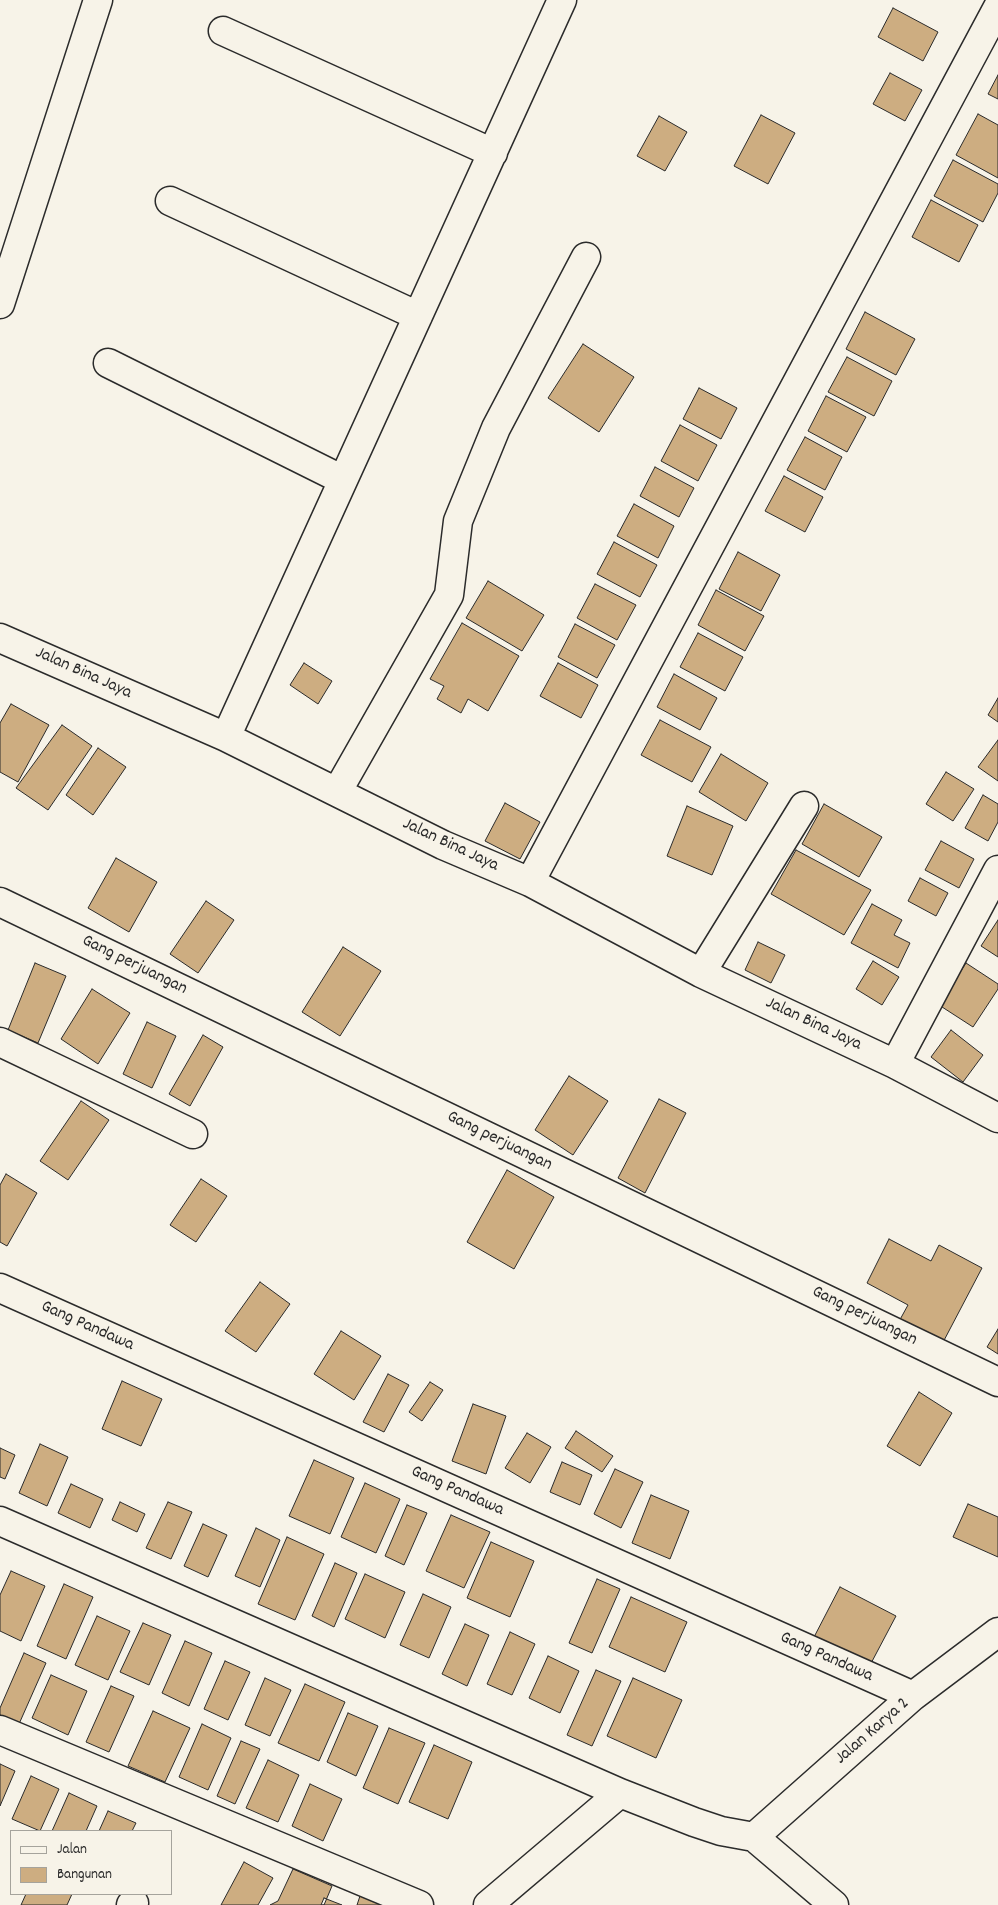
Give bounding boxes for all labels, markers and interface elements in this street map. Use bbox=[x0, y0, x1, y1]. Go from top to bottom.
street label: Jalan Bina Jaya bbox=[31, 643, 135, 705]
street label: Jalan Bina Jaya bbox=[398, 814, 502, 878]
street label: Gang perjuangan bbox=[78, 931, 190, 1001]
street label: Jalan Bina Jaya bbox=[761, 993, 865, 1057]
street label: Gang perjuangan bbox=[443, 1107, 555, 1177]
street label: Gang perjuangan bbox=[808, 1282, 920, 1352]
street label: Gang Pandawa bbox=[37, 1297, 137, 1357]
street label: Gang Pandawa bbox=[407, 1462, 507, 1522]
street label: Gang Pandawa bbox=[776, 1628, 876, 1688]
street label: Jalan Karya 2 bbox=[831, 1694, 915, 1770]
legend bbox=[10, 1830, 172, 1895]
text: Jalan bbox=[57, 1839, 87, 1861]
text: Bangunan bbox=[57, 1864, 112, 1886]

